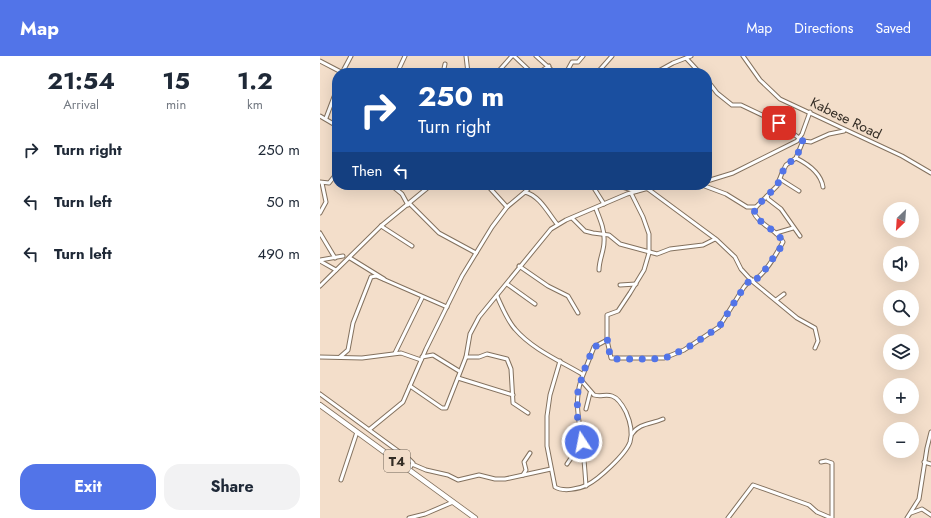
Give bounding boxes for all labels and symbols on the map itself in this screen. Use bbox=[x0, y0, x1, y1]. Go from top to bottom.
street label: Kabese Road bbox=[807, 92, 885, 144]
pin bbox=[762, 106, 796, 140]
north arrow bbox=[883, 202, 919, 238]
position arrow bbox=[561, 421, 603, 463]
road number: T4 bbox=[384, 450, 410, 472]

